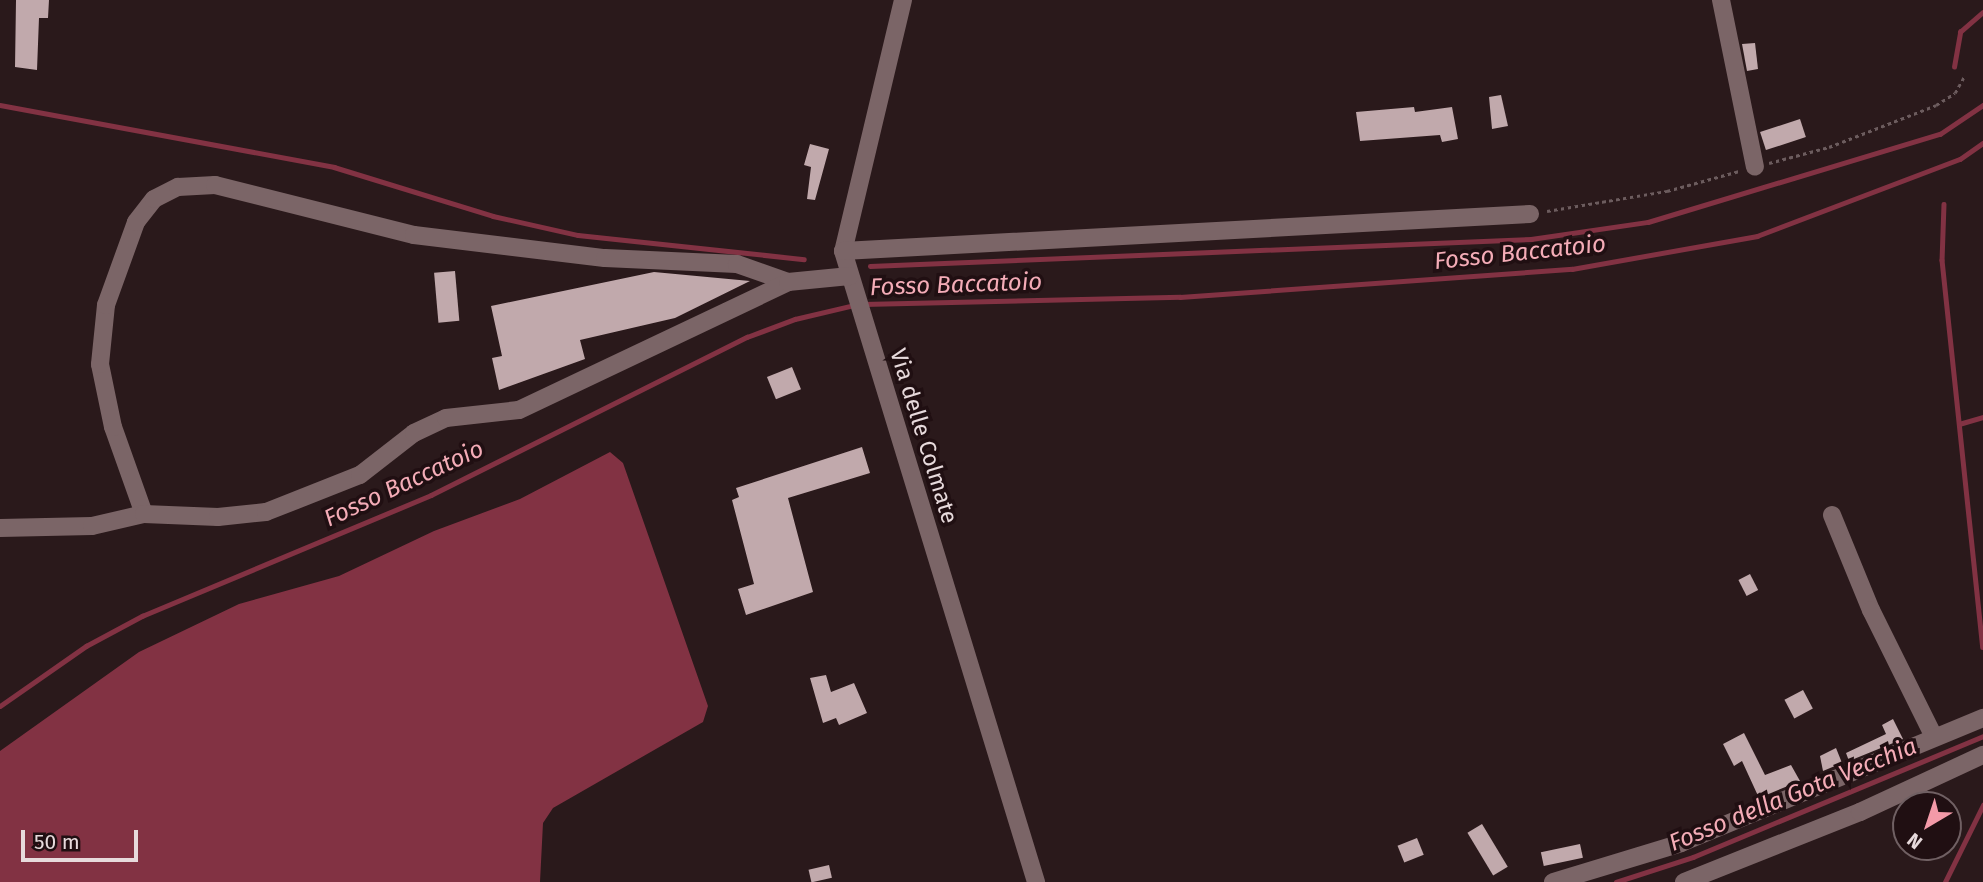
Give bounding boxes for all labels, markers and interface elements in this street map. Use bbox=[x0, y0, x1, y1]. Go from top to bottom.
water label: Fosso Baccatoio bbox=[1433, 230, 1607, 276]
water label: Fosso Baccatoio bbox=[869, 268, 1043, 302]
street label: Via delle Colmate bbox=[884, 345, 964, 527]
water label: Fosso Baccatoio bbox=[320, 434, 488, 534]
water label: Fosso della Gota Vecchia bbox=[1665, 732, 1921, 858]
north arrow bbox=[1892, 791, 1962, 861]
scale bar bbox=[24, 816, 142, 860]
text: N bbox=[1903, 828, 1927, 854]
text: 50 m bbox=[34, 829, 80, 855]

